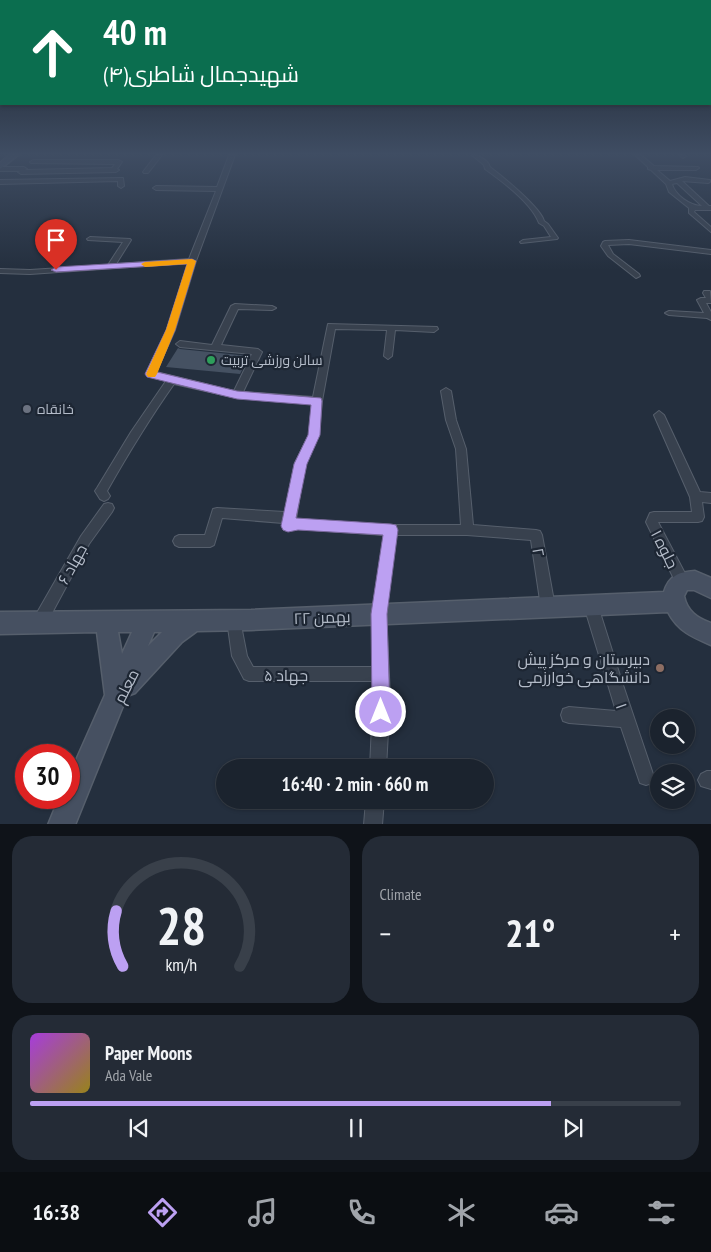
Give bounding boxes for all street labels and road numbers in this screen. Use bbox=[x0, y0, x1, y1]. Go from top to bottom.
street label: جلوه ۱ bbox=[647, 526, 683, 572]
street label: جهاد ۶ bbox=[53, 540, 92, 588]
street label: ۲ bbox=[528, 546, 550, 558]
street label: ۲۲ بهمن bbox=[293, 606, 351, 629]
street label: معلم bbox=[109, 665, 145, 707]
street label: جهاد ۵ bbox=[264, 665, 308, 686]
street label: ۱ bbox=[612, 700, 632, 712]

